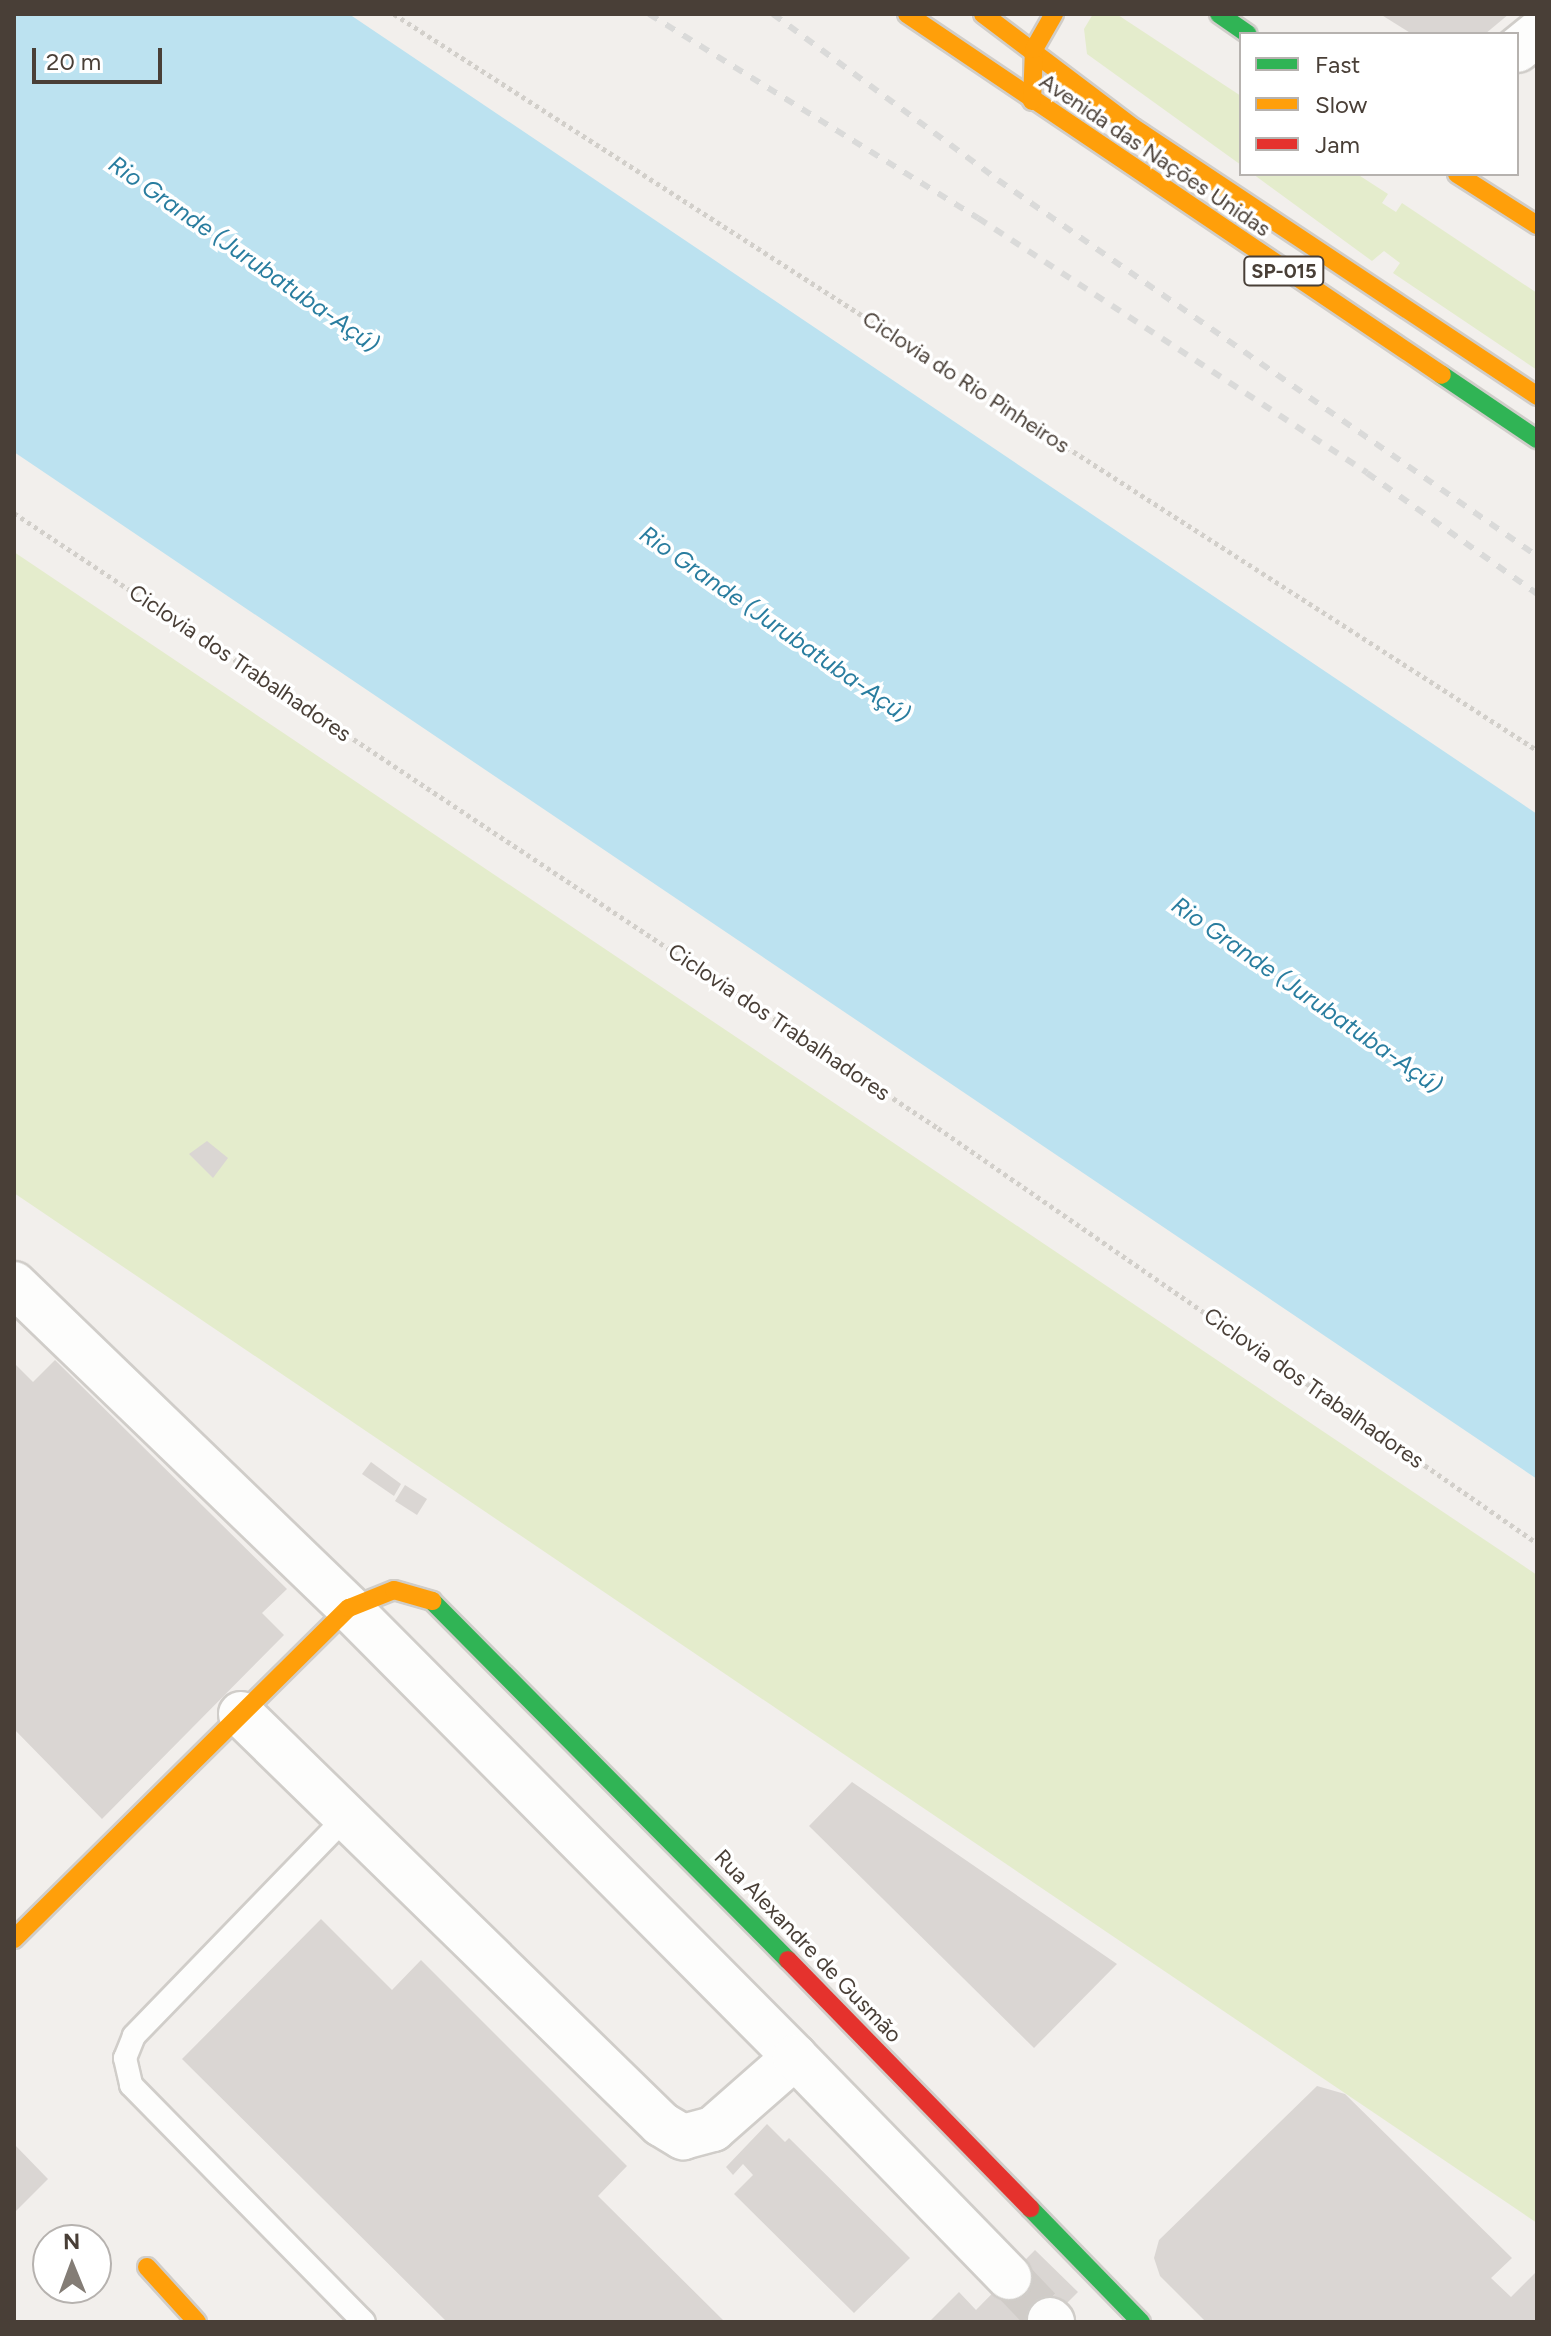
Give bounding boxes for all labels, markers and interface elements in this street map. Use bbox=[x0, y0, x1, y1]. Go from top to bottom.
scale bar bbox=[36, 32, 166, 82]
legend bbox=[1239, 32, 1519, 176]
text: 20 m bbox=[46, 47, 101, 76]
text: Fast bbox=[1315, 50, 1360, 79]
street label: Avenida das Nações Unidas bbox=[1035, 68, 1275, 242]
text: Slow bbox=[1315, 90, 1367, 119]
text: Jam bbox=[1315, 130, 1360, 159]
water label: Rio Grande (Jurubatuba-Açú) bbox=[103, 149, 385, 359]
road number: SP-015 bbox=[1242, 255, 1326, 287]
street label: Ciclovia do Rio Pinheiros bbox=[858, 305, 1074, 459]
water label: Rio Grande (Jurubatuba-Açú) bbox=[634, 519, 916, 729]
street label: Ciclovia dos Trabalhadores bbox=[124, 579, 356, 747]
water label: Rio Grande (Jurubatuba-Açú) bbox=[1166, 890, 1448, 1100]
street label: Ciclovia dos Trabalhadores bbox=[663, 938, 895, 1106]
street label: Ciclovia dos Trabalhadores bbox=[1199, 1302, 1429, 1474]
street label: Rua Alexandre de Gusmão bbox=[709, 1844, 907, 2048]
north arrow bbox=[32, 2224, 112, 2304]
text: N bbox=[63, 2228, 80, 2255]

